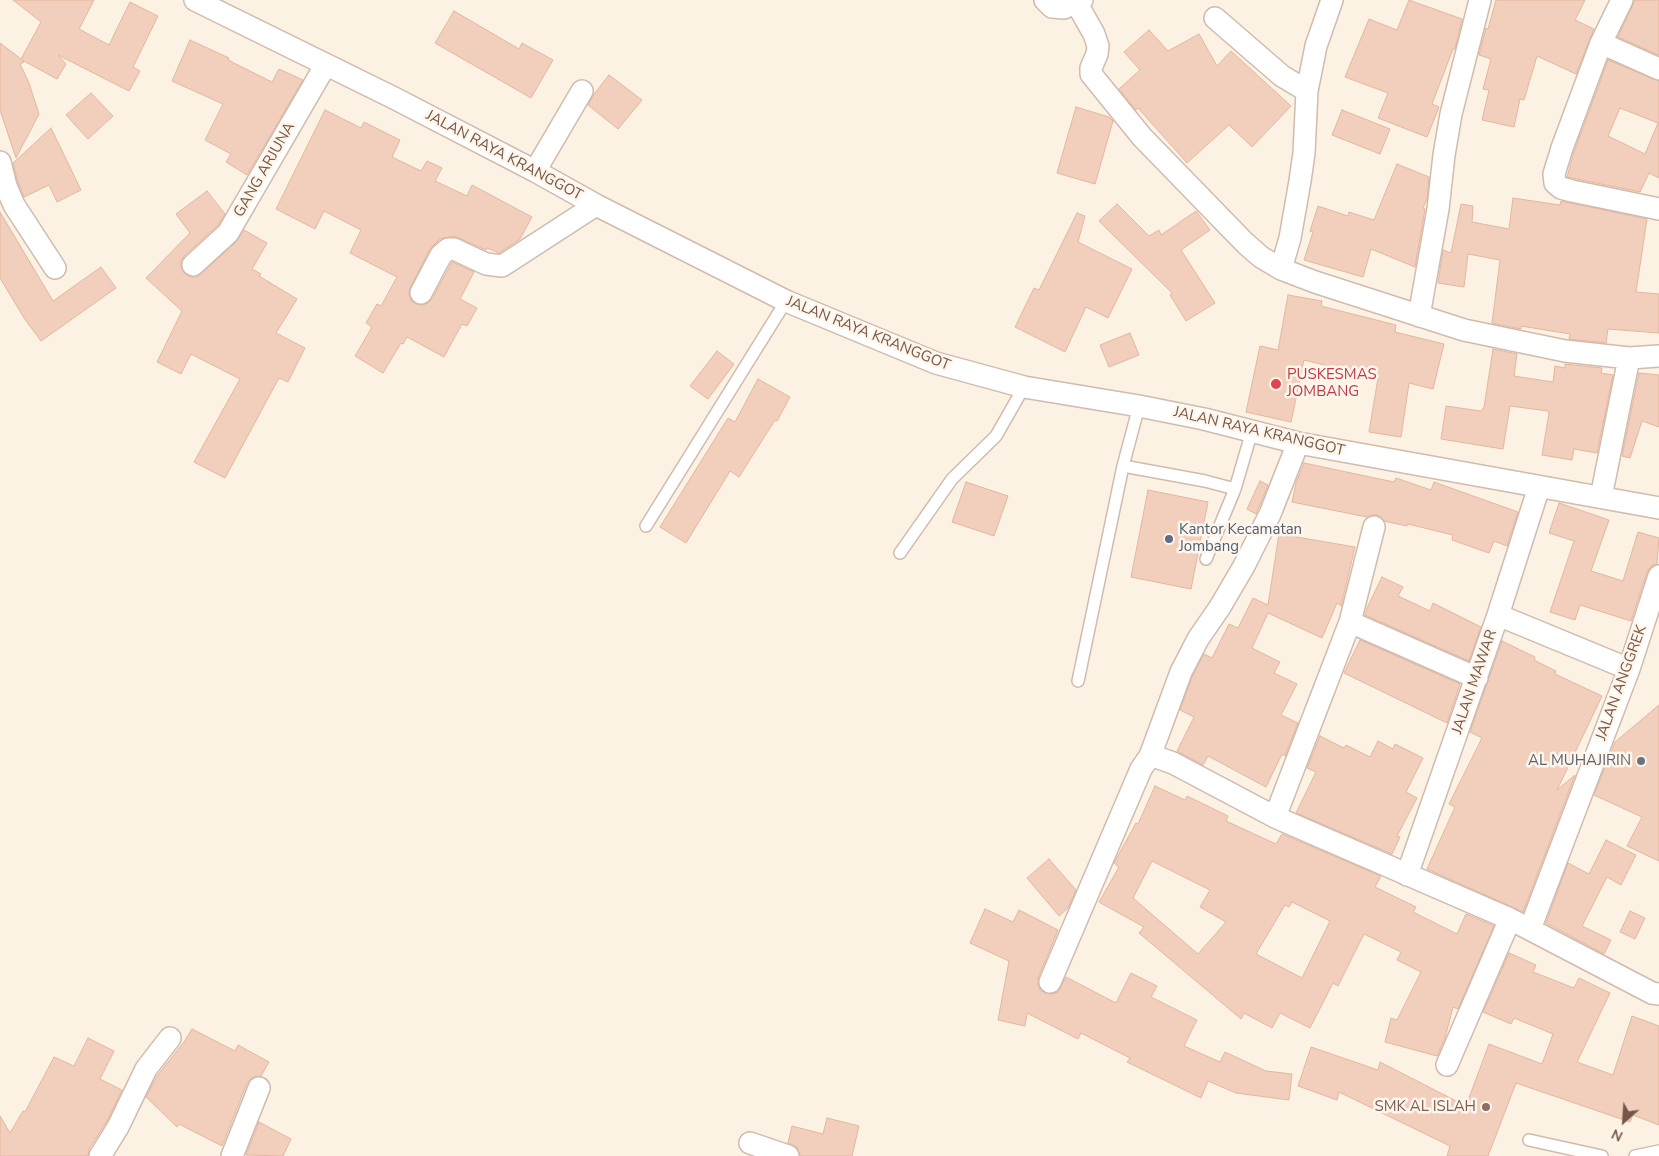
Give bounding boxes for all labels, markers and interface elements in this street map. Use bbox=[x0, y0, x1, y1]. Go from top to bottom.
street label: JALAN RAYA KRANGGOT bbox=[423, 107, 585, 205]
street label: GANG ARJUNA bbox=[231, 119, 299, 221]
street label: JALAN RAYA KRANGGOT bbox=[783, 293, 953, 375]
place label: PUSKESMAS JOMBANG bbox=[1287, 366, 1377, 401]
marker: PUSKESMAS JOMBANG bbox=[1269, 377, 1283, 391]
street label: JALAN RAYA KRANGGOT bbox=[1172, 404, 1346, 460]
place label: Kantor Kecamatan Jombang bbox=[1179, 521, 1302, 556]
marker: Kantor Kecamatan Jombang bbox=[1163, 533, 1175, 545]
street label: JALAN ANGGREK bbox=[1593, 623, 1651, 743]
street label: JALAN MAWAR bbox=[1449, 627, 1501, 737]
place label: AL MUHAJIRIN bbox=[1528, 752, 1631, 770]
marker: AL MUHAJIRIN bbox=[1635, 755, 1647, 767]
north arrow bbox=[1599, 1096, 1649, 1146]
place label: SMK AL ISLAH bbox=[1375, 1098, 1476, 1116]
marker: SMK AL ISLAH bbox=[1480, 1101, 1492, 1113]
text: N bbox=[1608, 1124, 1626, 1146]

